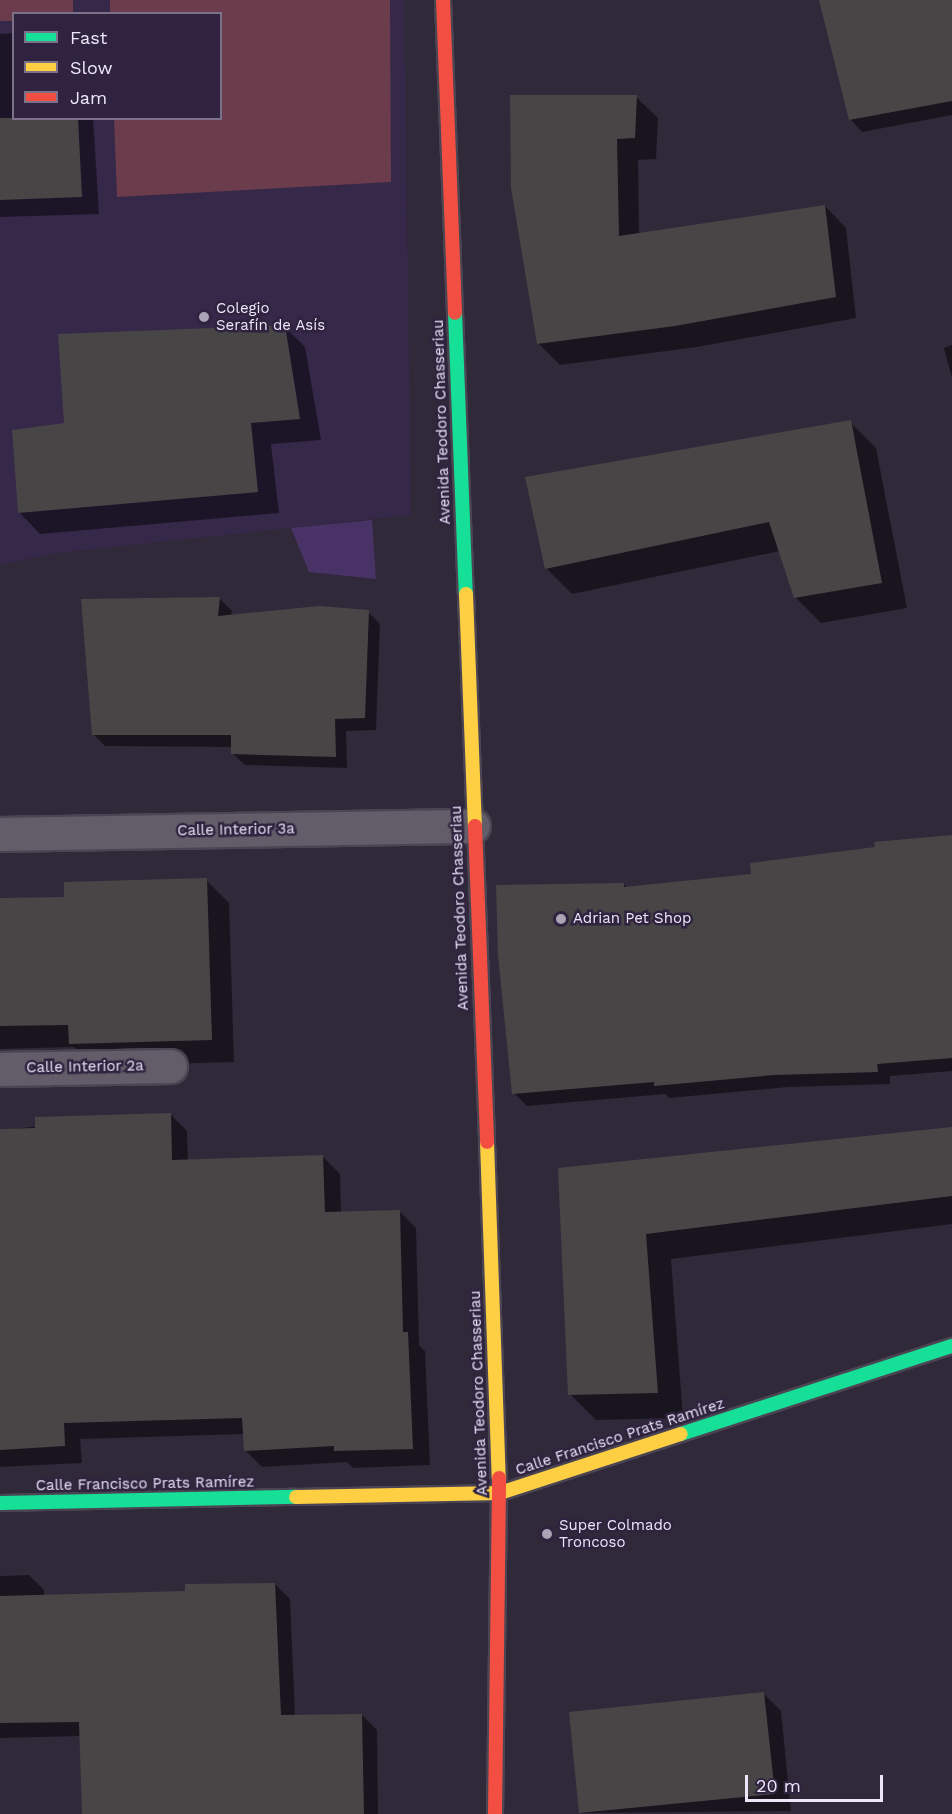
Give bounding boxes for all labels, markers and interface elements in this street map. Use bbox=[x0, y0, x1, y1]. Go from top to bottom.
legend bbox=[12, 12, 222, 120]
text: Fast bbox=[70, 27, 107, 48]
text: Slow bbox=[70, 57, 113, 78]
text: Jam bbox=[70, 87, 107, 108]
place label: Colegio Serafín de Asís bbox=[216, 299, 326, 334]
marker: Colegio Serafín de Asís bbox=[197, 310, 211, 324]
street label: Avenida Teodoro Chasseriau bbox=[429, 319, 455, 525]
street label: Avenida Teodoro Chasseriau bbox=[447, 805, 473, 1011]
street label: Calle Interior 3a bbox=[177, 820, 295, 840]
place label: Adrian Pet Shop bbox=[573, 910, 691, 928]
marker: Adrian Pet Shop bbox=[554, 912, 568, 926]
street label: Calle Interior 2a bbox=[26, 1057, 144, 1077]
street label: Avenida Teodoro Chasseriau bbox=[466, 1290, 492, 1496]
street label: Calle Francisco Prats Ramírez bbox=[513, 1395, 727, 1479]
street label: Calle Francisco Prats Ramírez bbox=[36, 1473, 254, 1495]
place label: Super Colmado Troncoso bbox=[559, 1516, 672, 1551]
marker: Super Colmado Troncoso bbox=[540, 1527, 554, 1541]
scale bar bbox=[748, 1763, 886, 1801]
text: 20 m bbox=[756, 1775, 801, 1796]

